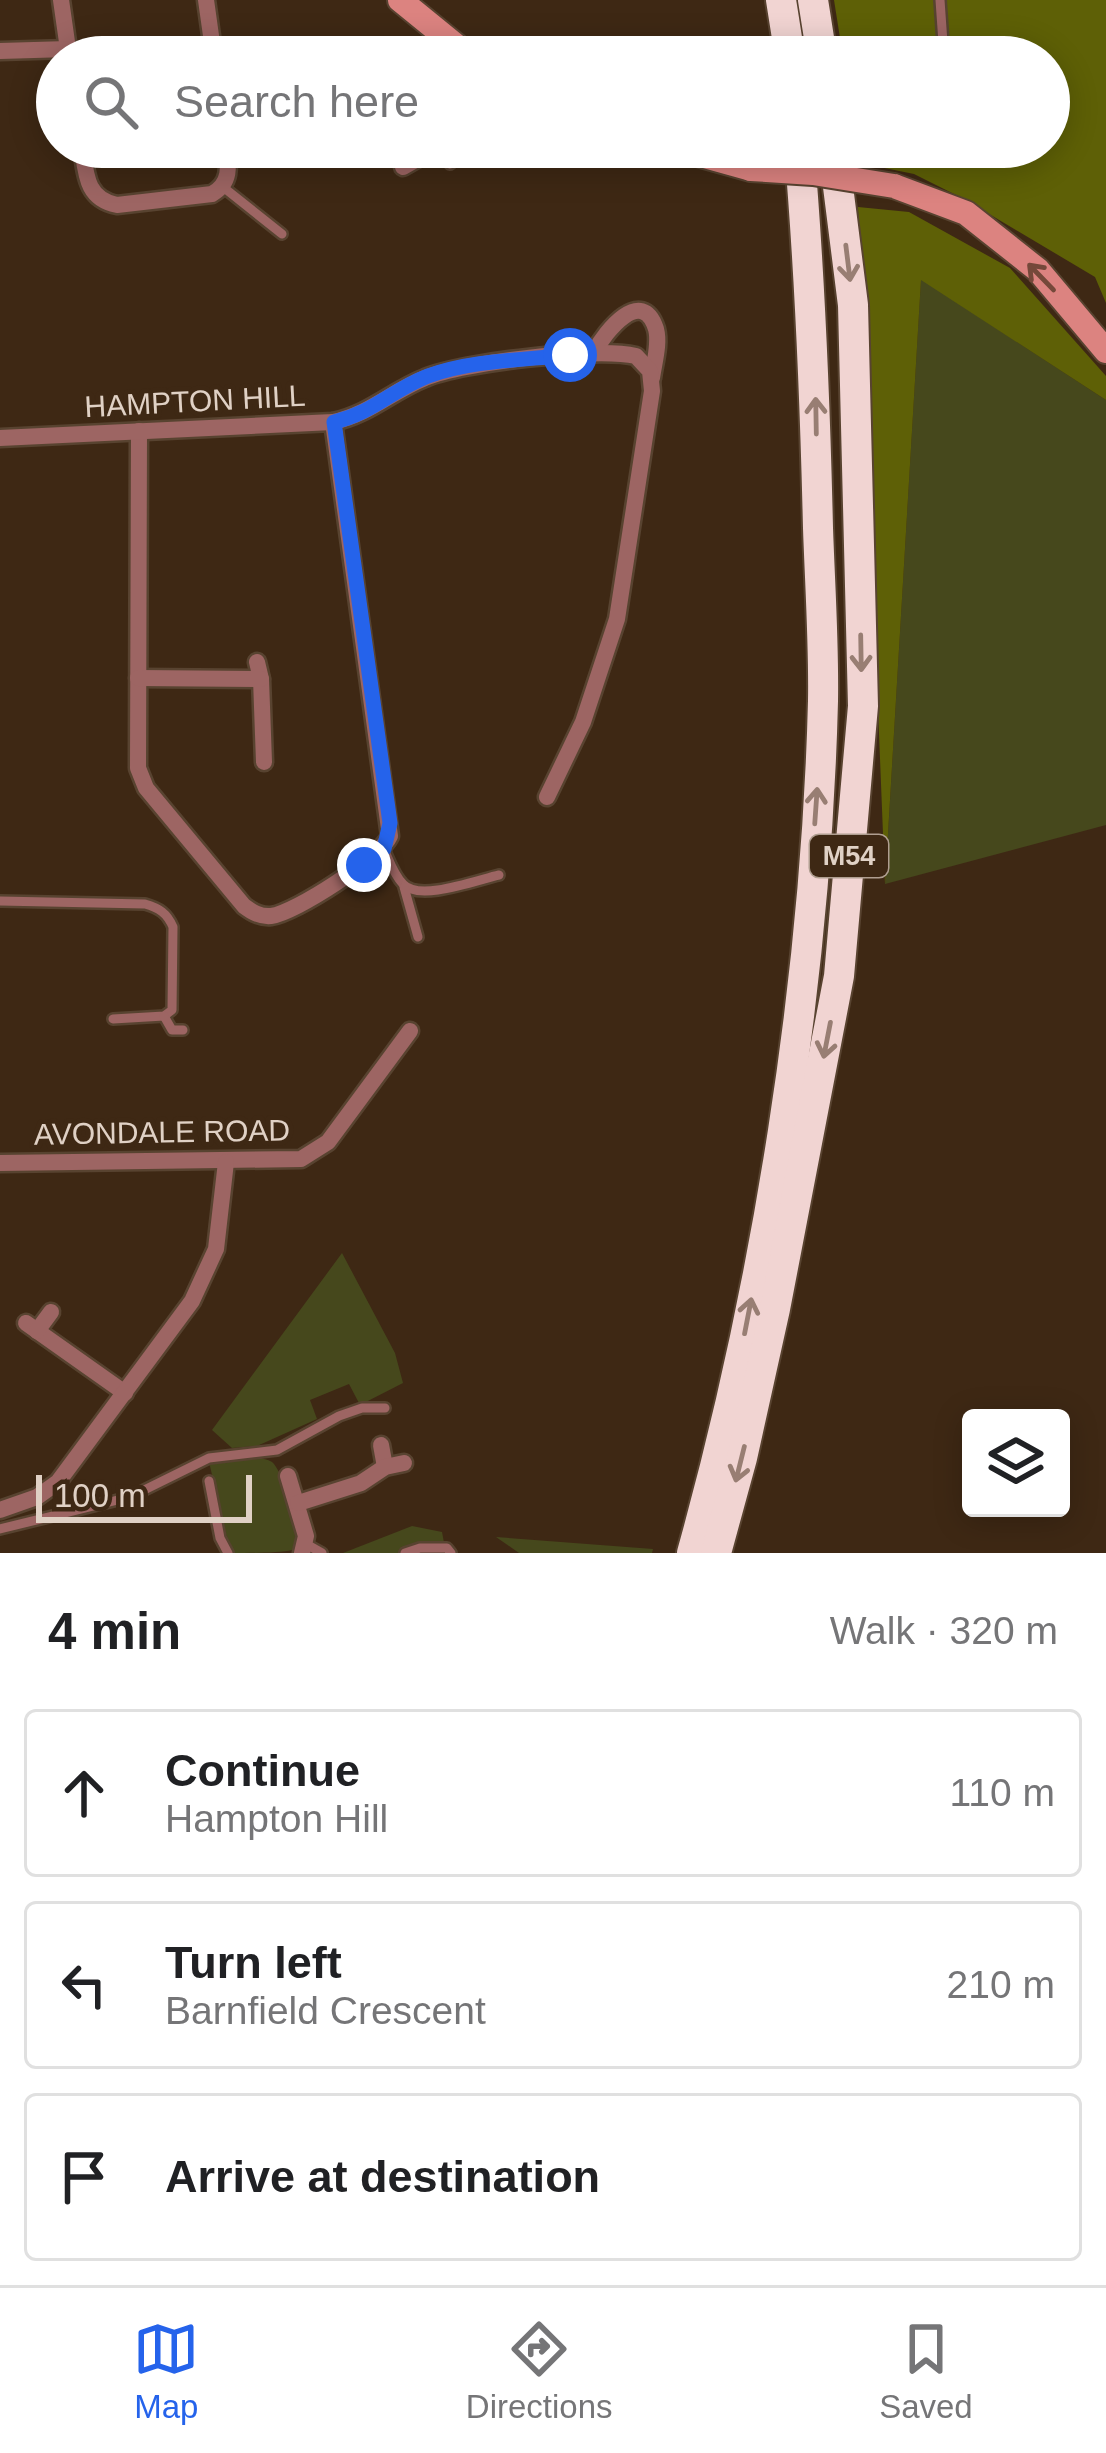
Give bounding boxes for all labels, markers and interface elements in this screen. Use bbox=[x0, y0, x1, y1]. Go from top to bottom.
search box bbox=[36, 36, 1070, 168]
icon: search bbox=[78, 69, 144, 135]
text: Search here bbox=[174, 76, 419, 127]
one-way arrow bbox=[837, 243, 859, 282]
one-way arrow bbox=[1028, 263, 1056, 292]
route start bbox=[543, 328, 597, 382]
street label: HAMPTON HILL bbox=[84, 379, 306, 423]
one-way arrow bbox=[804, 397, 827, 436]
one-way arrow bbox=[850, 633, 873, 672]
one-way arrow bbox=[804, 787, 827, 826]
road number: M54 bbox=[810, 835, 888, 877]
route end bbox=[337, 838, 391, 892]
one-way arrow bbox=[814, 1020, 837, 1059]
street label: AVONDALE ROAD bbox=[34, 1113, 290, 1151]
one-way arrow bbox=[737, 1298, 760, 1336]
map controls bbox=[962, 1409, 1070, 1517]
button: layers bbox=[962, 1409, 1070, 1517]
one-way arrow bbox=[728, 1444, 750, 1482]
scale bar bbox=[36, 1469, 252, 1522]
text: 100 m bbox=[54, 1477, 146, 1514]
text: 4 min bbox=[48, 1603, 181, 1660]
text: Walk · 320 m bbox=[830, 1609, 1058, 1652]
text: Continue bbox=[165, 1745, 360, 1796]
icon: ahead bbox=[51, 1760, 117, 1826]
text: 110 m bbox=[950, 1771, 1055, 1814]
text: Hampton Hill bbox=[165, 1797, 388, 1840]
text: Turn left bbox=[165, 1937, 342, 1988]
icon: left bbox=[51, 1952, 117, 2018]
text: 210 m bbox=[947, 1963, 1055, 2006]
text: Barnfield Crescent bbox=[165, 1989, 486, 2032]
icon: arrive bbox=[51, 2144, 117, 2210]
text: Arrive at destination bbox=[165, 2151, 600, 2202]
tab: Map bbox=[133, 2316, 199, 2426]
tab: Directions bbox=[466, 2316, 613, 2426]
tab: Saved bbox=[879, 2316, 973, 2426]

